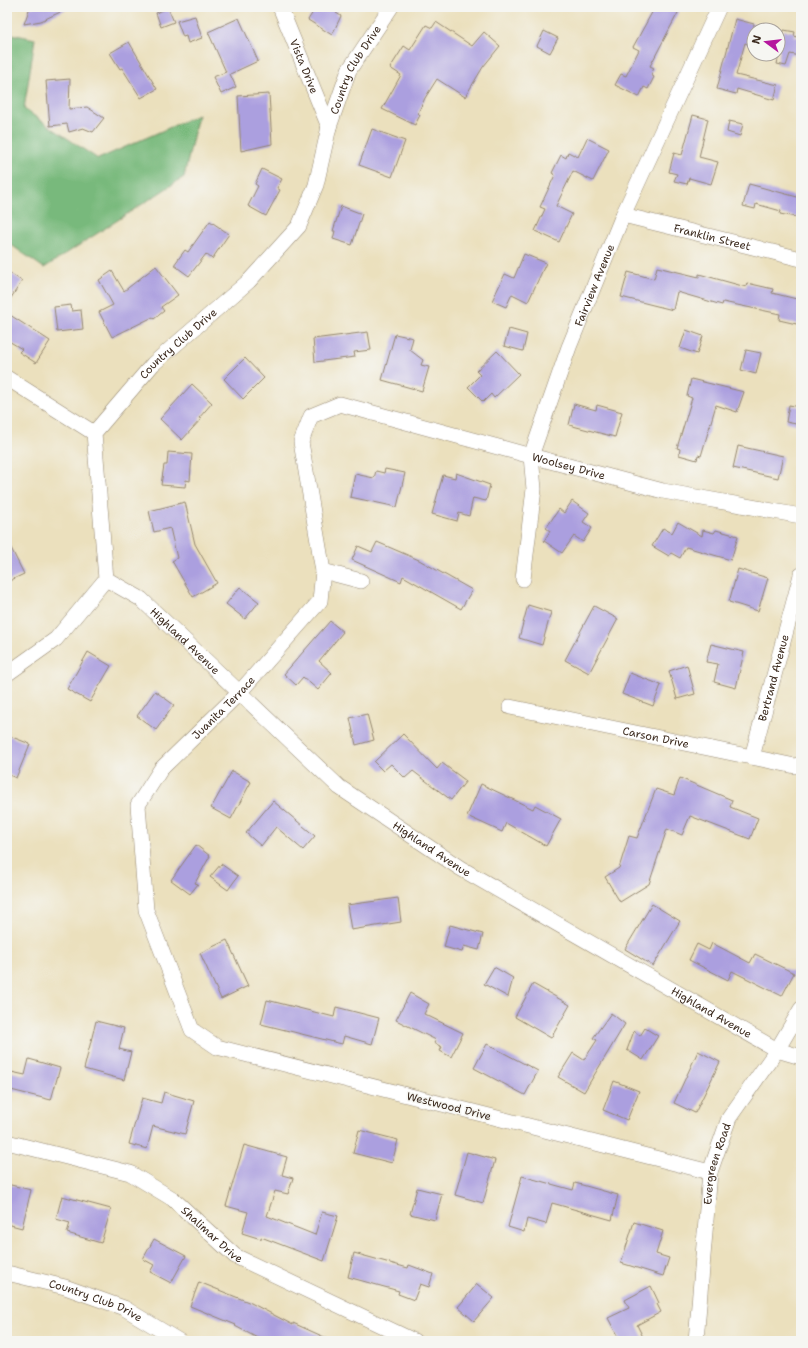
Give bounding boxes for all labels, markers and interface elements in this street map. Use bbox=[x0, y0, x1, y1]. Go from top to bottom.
street label: Country Club Drive bbox=[327, 22, 385, 117]
north arrow bbox=[746, 22, 786, 62]
text: N bbox=[748, 33, 765, 46]
street label: Vista Drive bbox=[286, 37, 322, 96]
street label: Franklin Street bbox=[672, 221, 752, 254]
street label: Fairview Avenue bbox=[571, 242, 618, 329]
street label: Country Club Drive bbox=[137, 305, 220, 382]
street label: Woolsey Drive bbox=[530, 450, 607, 483]
street label: Highland Avenue bbox=[147, 604, 223, 678]
street label: Bertrand Avenue bbox=[755, 633, 793, 723]
street label: Juanita Terrace bbox=[189, 673, 259, 743]
street label: Carson Drive bbox=[621, 724, 690, 752]
street label: Highland Avenue bbox=[390, 818, 473, 881]
street label: Highland Avenue bbox=[668, 984, 754, 1042]
street label: Westwood Drive bbox=[405, 1089, 493, 1124]
street label: Evergreen Road bbox=[700, 1121, 735, 1205]
street label: Shalimar Drive bbox=[178, 1203, 245, 1267]
street label: Country Club Drive bbox=[47, 1276, 145, 1325]

